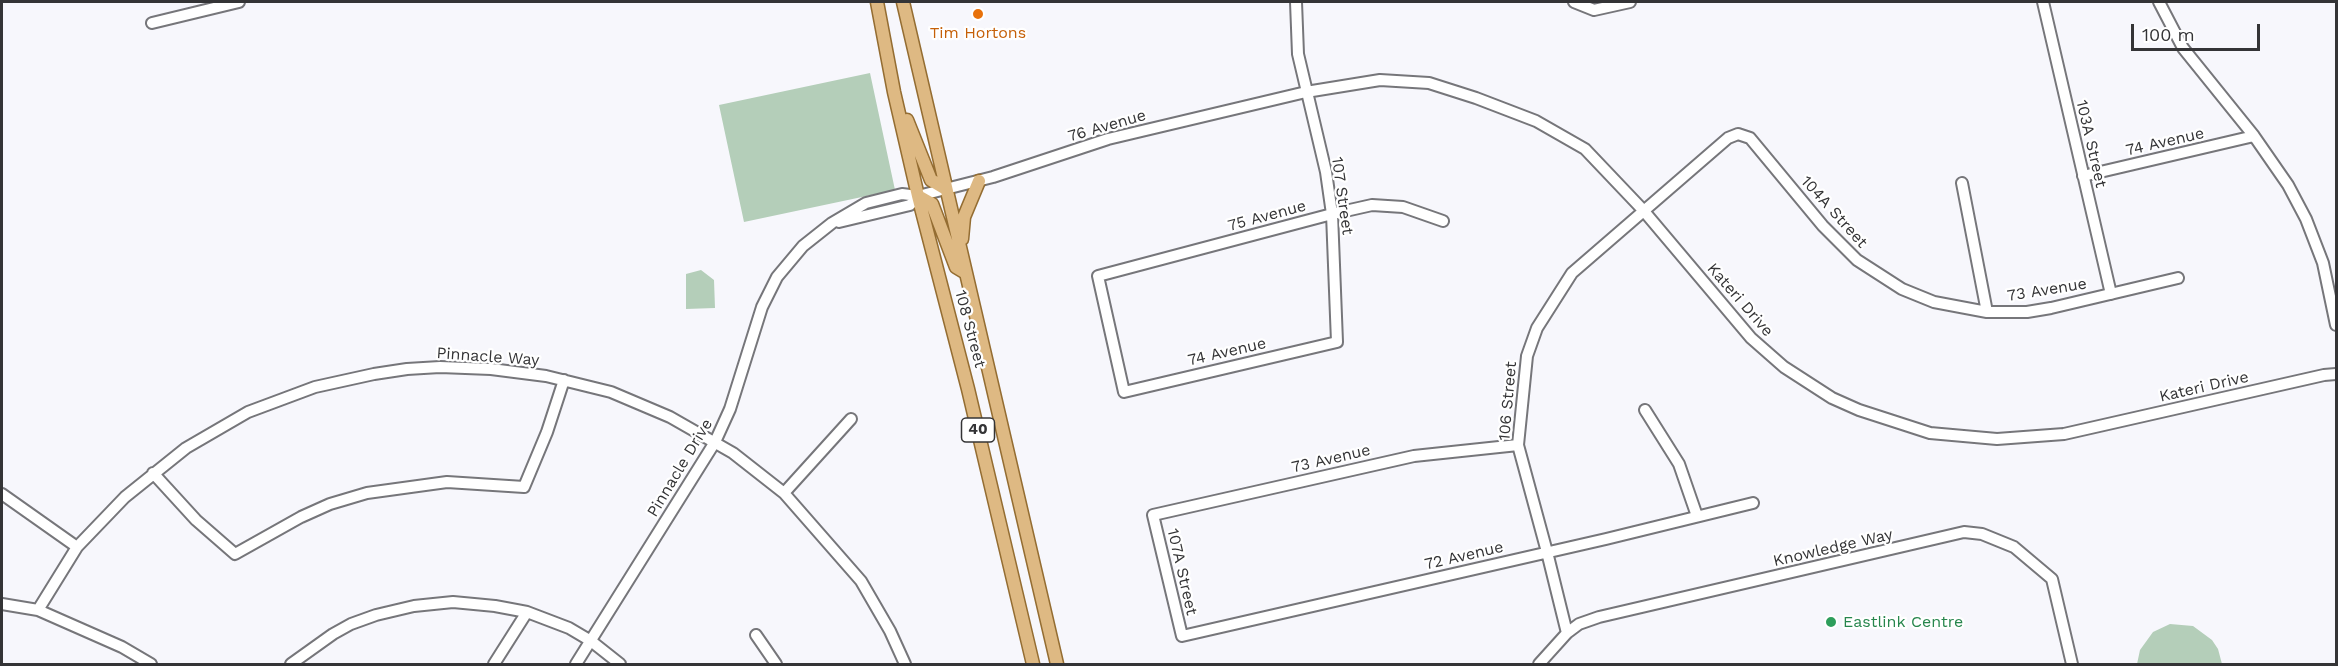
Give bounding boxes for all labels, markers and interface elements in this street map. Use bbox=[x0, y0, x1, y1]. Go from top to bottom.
marker: Tim Hortons bbox=[971, 7, 985, 21]
scale bar bbox=[2134, 12, 2263, 50]
place label: Tim Hortons bbox=[930, 23, 1026, 43]
text: 100 m bbox=[2142, 24, 2195, 45]
street label: 103A Street bbox=[2072, 98, 2110, 190]
street label: 76 Avenue bbox=[1066, 106, 1148, 146]
street label: 74 Avenue bbox=[2124, 124, 2206, 160]
street label: 107 Street bbox=[1327, 156, 1357, 236]
street label: 104A Street bbox=[1797, 172, 1871, 252]
street label: 75 Avenue bbox=[1226, 196, 1308, 236]
street label: Kateri Drive bbox=[1703, 259, 1777, 341]
street label: 73 Avenue bbox=[2006, 274, 2088, 306]
street label: 108 Street bbox=[950, 288, 990, 370]
street label: 74 Avenue bbox=[1186, 334, 1268, 370]
street label: Pinnacle Way bbox=[436, 344, 540, 370]
street label: 106 Street bbox=[1495, 361, 1521, 441]
street label: Kateri Drive bbox=[2158, 367, 2250, 407]
street label: Pinnacle Drive bbox=[643, 415, 717, 521]
road number: 40 bbox=[962, 418, 994, 442]
street label: 73 Avenue bbox=[1290, 441, 1372, 477]
street label: Knowledge Way bbox=[1771, 525, 1895, 571]
street label: 107A Street bbox=[1163, 527, 1201, 617]
street label: 72 Avenue bbox=[1423, 538, 1505, 574]
place label: Eastlink Centre bbox=[1843, 612, 1963, 632]
marker: Eastlink Centre bbox=[1824, 615, 1838, 629]

